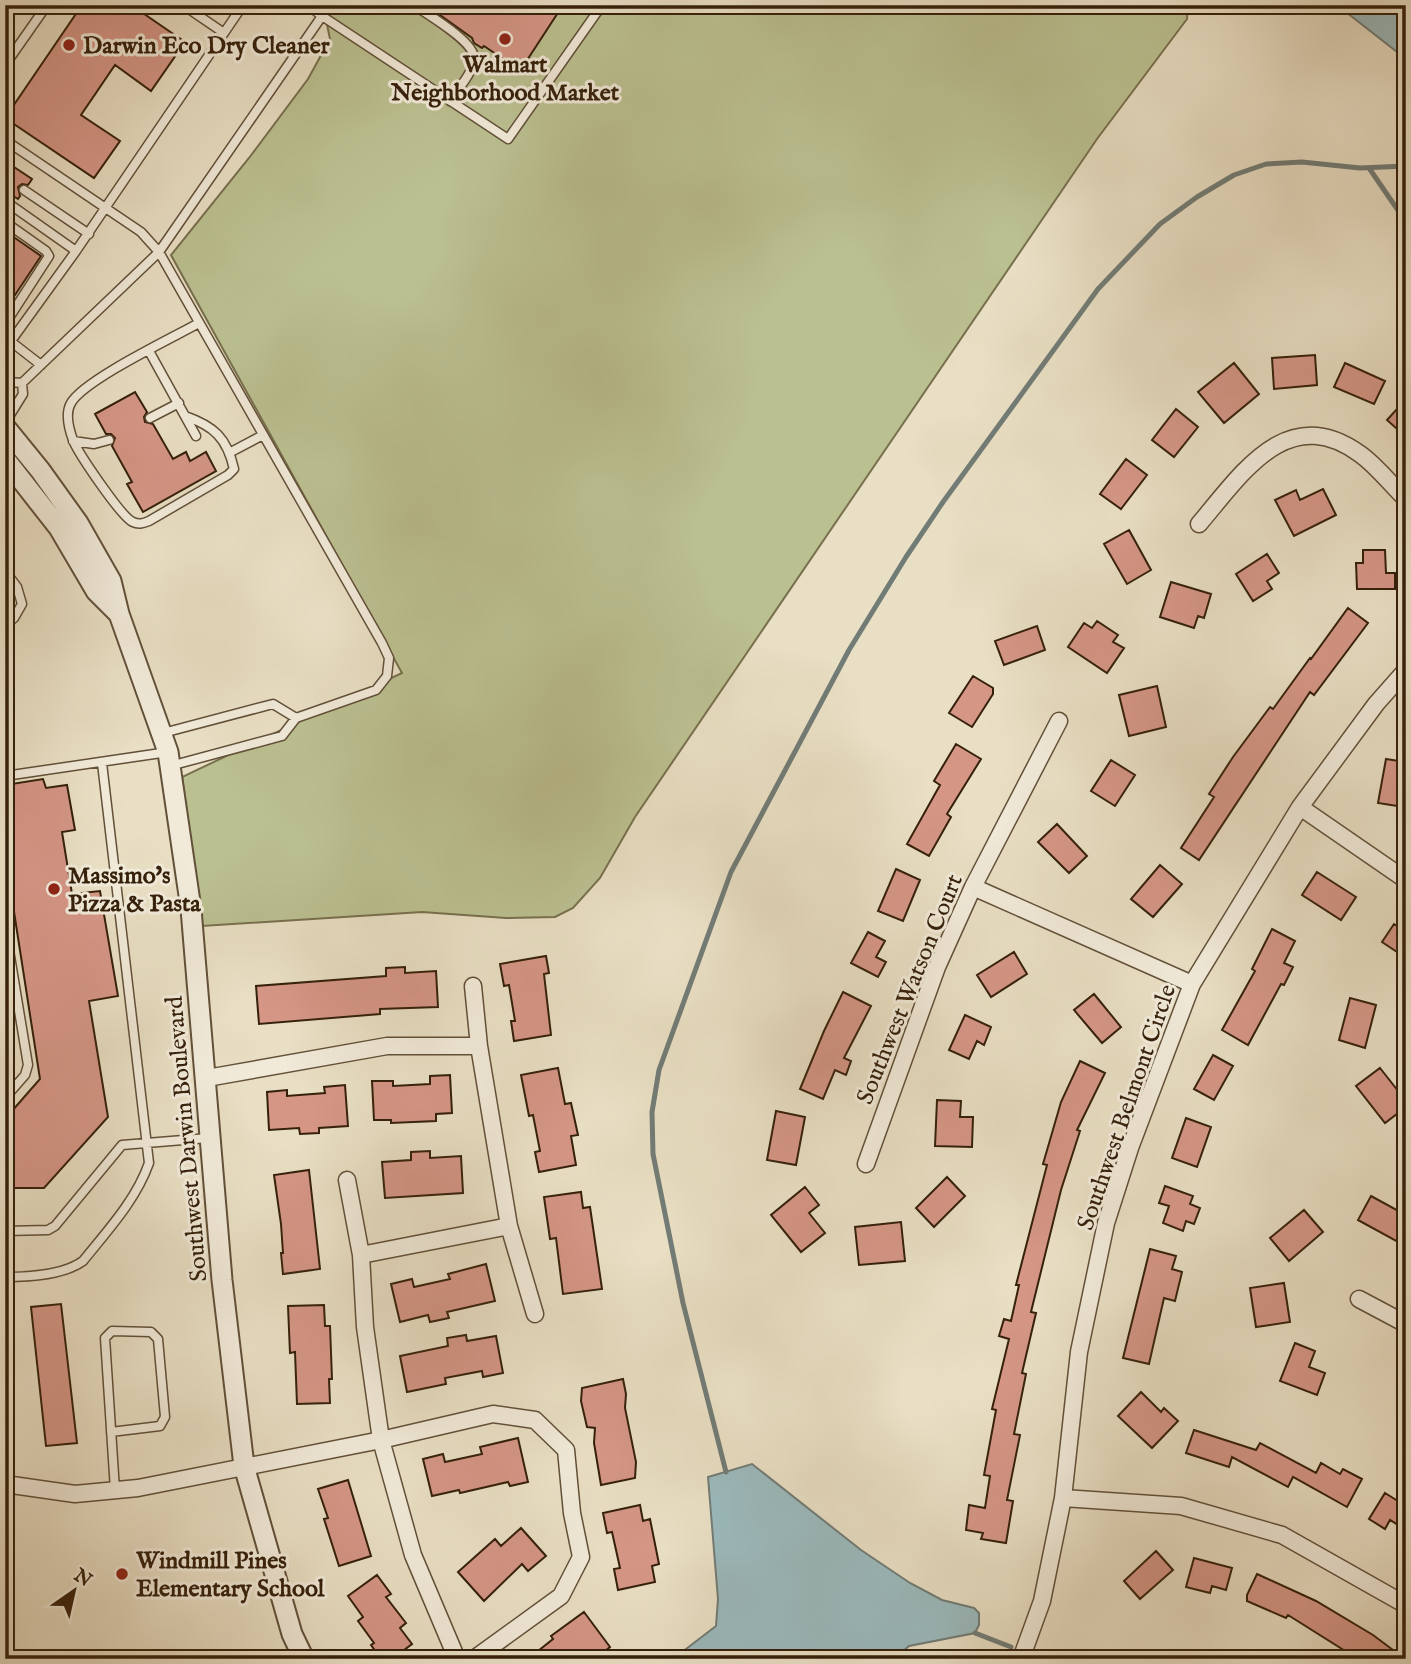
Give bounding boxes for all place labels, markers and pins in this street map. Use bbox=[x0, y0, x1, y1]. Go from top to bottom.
place label: Darwin Eco Dry Cleaner bbox=[83, 31, 330, 62]
marker: Walmart Neighborhood Market bbox=[497, 31, 513, 47]
marker: Darwin Eco Dry Cleaner bbox=[61, 37, 77, 53]
place label: Walmart Neighborhood Market bbox=[390, 50, 620, 109]
place label: Massimo's Pizza & Pasta bbox=[68, 861, 201, 920]
marker: Massimo's Pizza & Pasta bbox=[46, 881, 62, 897]
place label: Windmill Pines Elementary School bbox=[135, 1546, 325, 1605]
marker: Windmill Pines Elementary School bbox=[114, 1566, 130, 1582]

